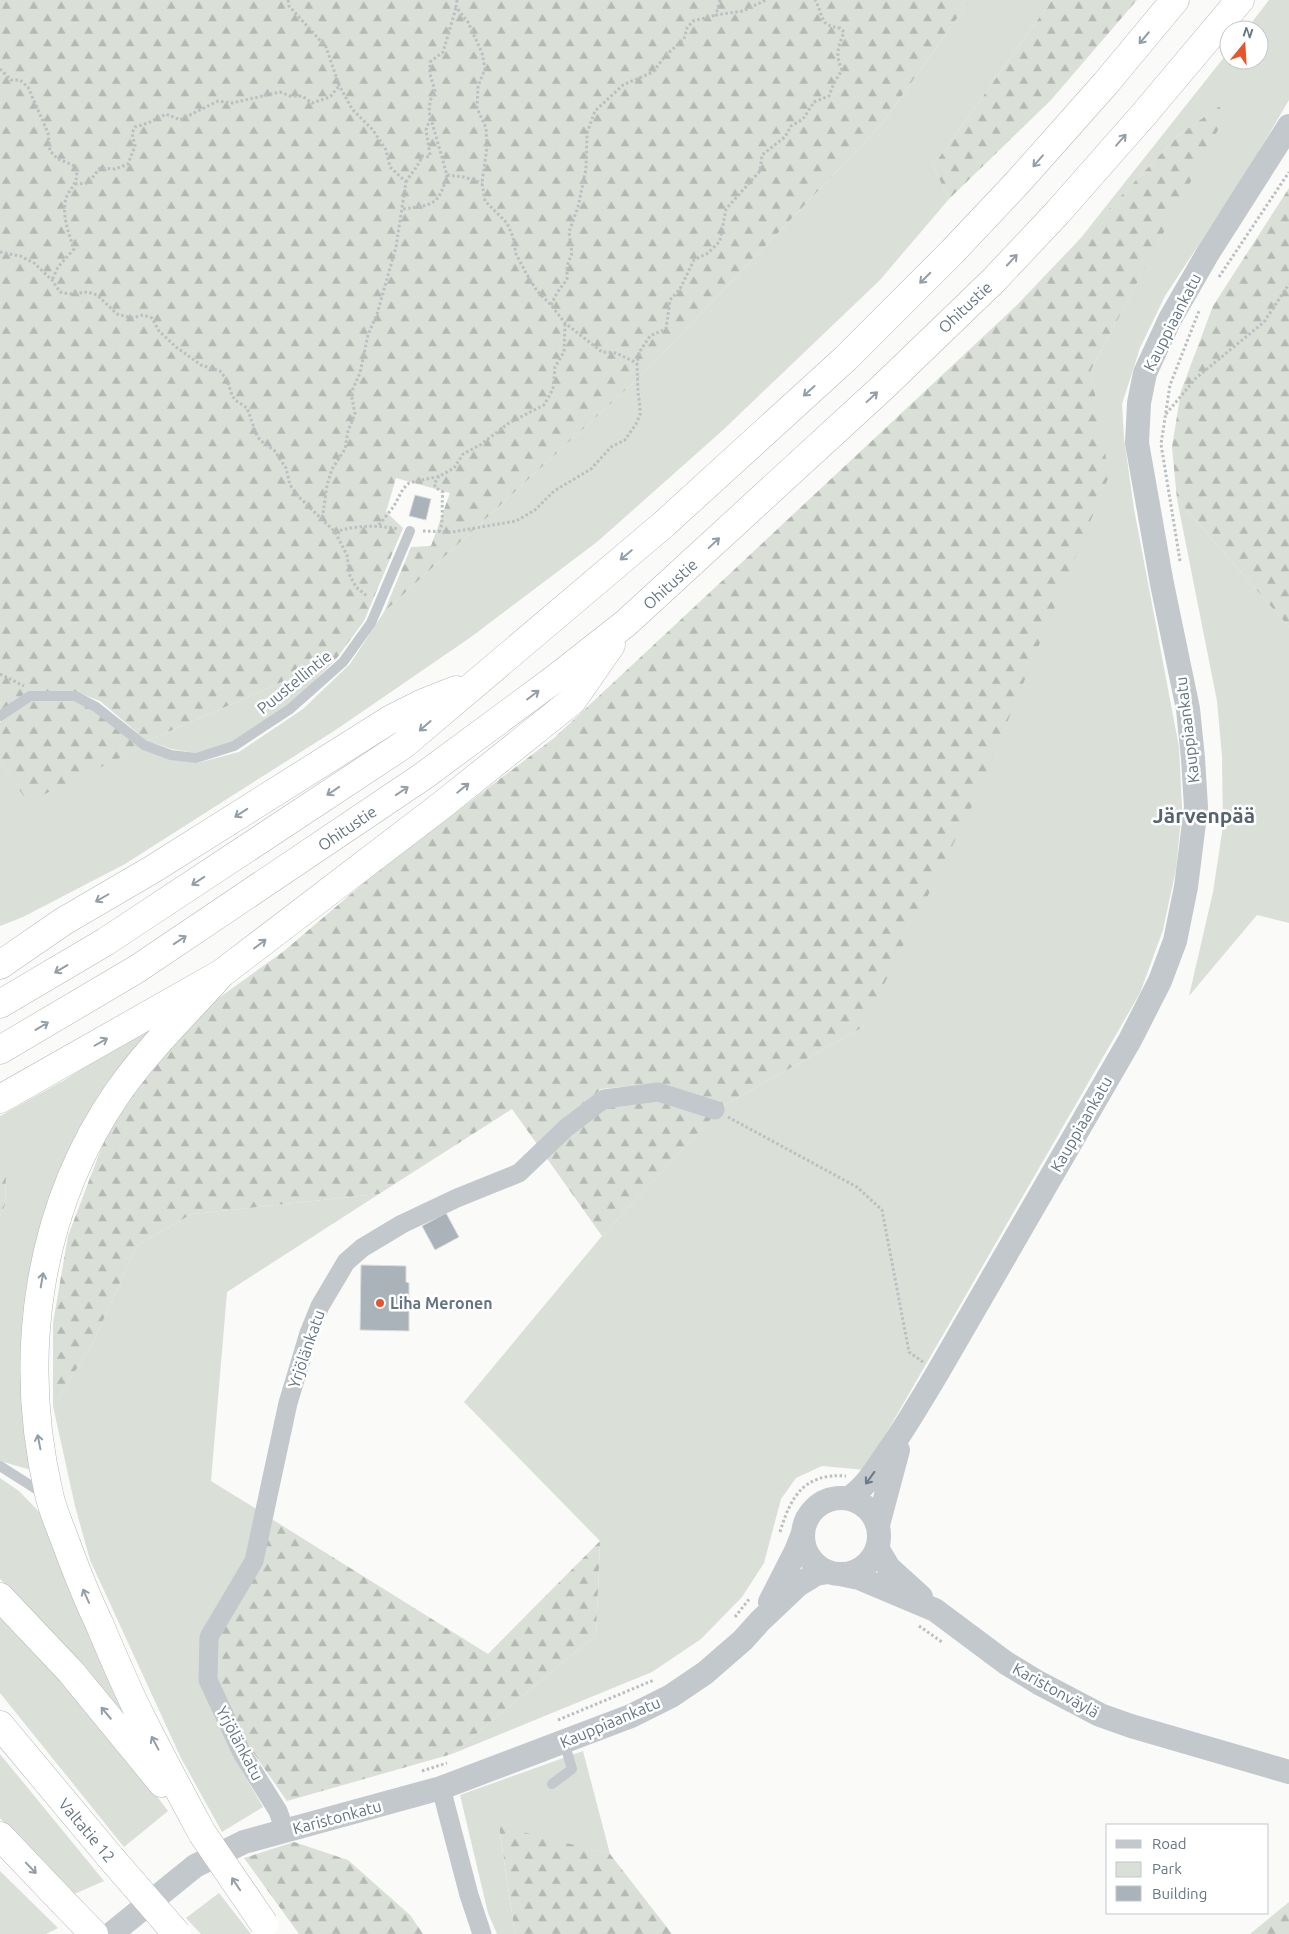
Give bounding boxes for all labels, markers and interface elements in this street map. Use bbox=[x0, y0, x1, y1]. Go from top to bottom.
north arrow bbox=[1219, 20, 1269, 70]
text: N bbox=[1241, 23, 1255, 42]
one-way arrow bbox=[1138, 31, 1149, 44]
one-way arrow bbox=[1115, 134, 1126, 147]
one-way arrow bbox=[1032, 154, 1044, 167]
one-way arrow bbox=[1006, 254, 1018, 267]
street label: Kauppiaankatu bbox=[1140, 270, 1204, 374]
one-way arrow bbox=[919, 272, 932, 284]
street label: Ohitustie bbox=[934, 278, 996, 336]
one-way arrow bbox=[803, 385, 815, 397]
one-way arrow bbox=[865, 391, 878, 403]
one-way arrow bbox=[707, 538, 720, 549]
one-way arrow bbox=[620, 550, 633, 561]
street label: Ohitustie bbox=[639, 555, 701, 613]
street label: Puustellintie bbox=[253, 647, 335, 717]
street label: Kauppiaankatu bbox=[1172, 676, 1202, 784]
one-way arrow bbox=[526, 690, 540, 700]
one-way arrow bbox=[419, 720, 432, 731]
one-way arrow bbox=[457, 783, 470, 794]
one-way arrow bbox=[326, 786, 340, 797]
one-way arrow bbox=[395, 786, 409, 796]
street label: Ohitustie bbox=[314, 802, 380, 854]
district label: Järvenpää bbox=[1153, 803, 1255, 827]
one-way arrow bbox=[234, 809, 248, 819]
one-way arrow bbox=[191, 876, 205, 886]
one-way arrow bbox=[96, 894, 110, 904]
one-way arrow bbox=[173, 935, 187, 945]
one-way arrow bbox=[254, 938, 267, 949]
one-way arrow bbox=[54, 964, 68, 974]
one-way arrow bbox=[34, 1020, 48, 1030]
one-way arrow bbox=[93, 1037, 108, 1047]
street label: Kauppiaankatu bbox=[1046, 1073, 1116, 1175]
one-way arrow bbox=[37, 1272, 47, 1288]
place label: Liha Meronen bbox=[390, 1294, 493, 1312]
marker: Liha Meronen bbox=[374, 1297, 386, 1309]
street label: Yrjölänkatu bbox=[284, 1308, 328, 1390]
one-way arrow bbox=[33, 1434, 43, 1450]
one-way arrow bbox=[865, 1471, 875, 1485]
one-way arrow bbox=[81, 1589, 91, 1604]
street label: Karistonväylä bbox=[1010, 1659, 1102, 1721]
street label: Kauppiaankatu bbox=[557, 1693, 663, 1751]
street label: Yrjölänkatu bbox=[213, 1703, 267, 1783]
one-way arrow bbox=[100, 1707, 111, 1720]
one-way arrow bbox=[150, 1736, 160, 1751]
street label: Valtatie 12 bbox=[55, 1795, 119, 1865]
street label: Karistonkatu bbox=[291, 1796, 383, 1838]
legend bbox=[1106, 1824, 1269, 1914]
text: Road bbox=[1152, 1835, 1187, 1852]
text: Park bbox=[1152, 1860, 1182, 1877]
one-way arrow bbox=[25, 1862, 37, 1874]
one-way arrow bbox=[231, 1877, 241, 1891]
text: Building bbox=[1152, 1885, 1207, 1902]

